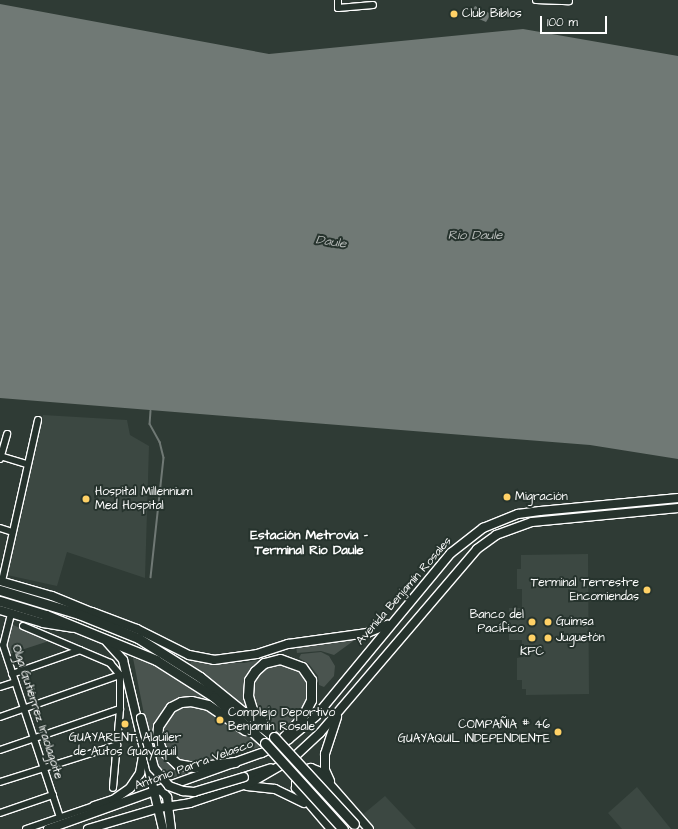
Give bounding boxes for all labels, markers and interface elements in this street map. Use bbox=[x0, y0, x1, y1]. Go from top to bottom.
place label: Club Biblos bbox=[462, 7, 522, 21]
scale bar bbox=[542, 8, 609, 34]
marker: Club Biblos bbox=[449, 9, 459, 19]
text: 100 m bbox=[547, 14, 578, 31]
water label: Río Daule bbox=[448, 227, 502, 243]
water label: Daule bbox=[315, 232, 347, 252]
place label: Hospital Millennium Med Hospital bbox=[95, 485, 192, 513]
place label: Migración bbox=[515, 490, 568, 504]
marker: Migración bbox=[502, 492, 512, 502]
marker: Hospital Millennium Med Hospital bbox=[80, 493, 92, 505]
district label: Estación Metrovia - Terminal Rio Daule bbox=[250, 528, 368, 559]
street label: Avenida Benjamín Rosales bbox=[353, 534, 455, 648]
place label: Terminal Terrestre Encomiendas bbox=[531, 576, 639, 604]
marker: Terminal Terrestre Encomiendas bbox=[642, 585, 652, 595]
place label: Banco del Pacífico bbox=[470, 608, 524, 636]
place label: Guimsa bbox=[556, 615, 594, 629]
marker: Banco del Pacífico bbox=[527, 617, 537, 627]
marker: Guimsa bbox=[543, 617, 553, 627]
place label: Juguetón bbox=[556, 631, 605, 645]
marker: KFC bbox=[527, 633, 537, 643]
marker: Juguetón bbox=[543, 633, 553, 643]
street label: Olga Gutiérrez Iraolagoite bbox=[8, 643, 66, 781]
place label: KFC bbox=[520, 645, 544, 659]
place label: Complejo Deportivo Benjamín Rosale bbox=[228, 706, 335, 734]
marker: Complejo Deportivo Benjamín Rosale bbox=[215, 715, 225, 725]
place label: COMPAÑÍA # 46 GUAYAQUIL INDEPENDIENTE bbox=[398, 718, 550, 746]
marker: GUAYARENT. Alquiler de Autos Guayaquil bbox=[120, 719, 130, 729]
marker: COMPAÑÍA # 46 GUAYAQUIL INDEPENDIENTE bbox=[553, 727, 563, 737]
place label: GUAYARENT. Alquiler de Autos Guayaquil bbox=[69, 731, 181, 759]
street label: Antonio Parra Velasco bbox=[133, 737, 255, 793]

